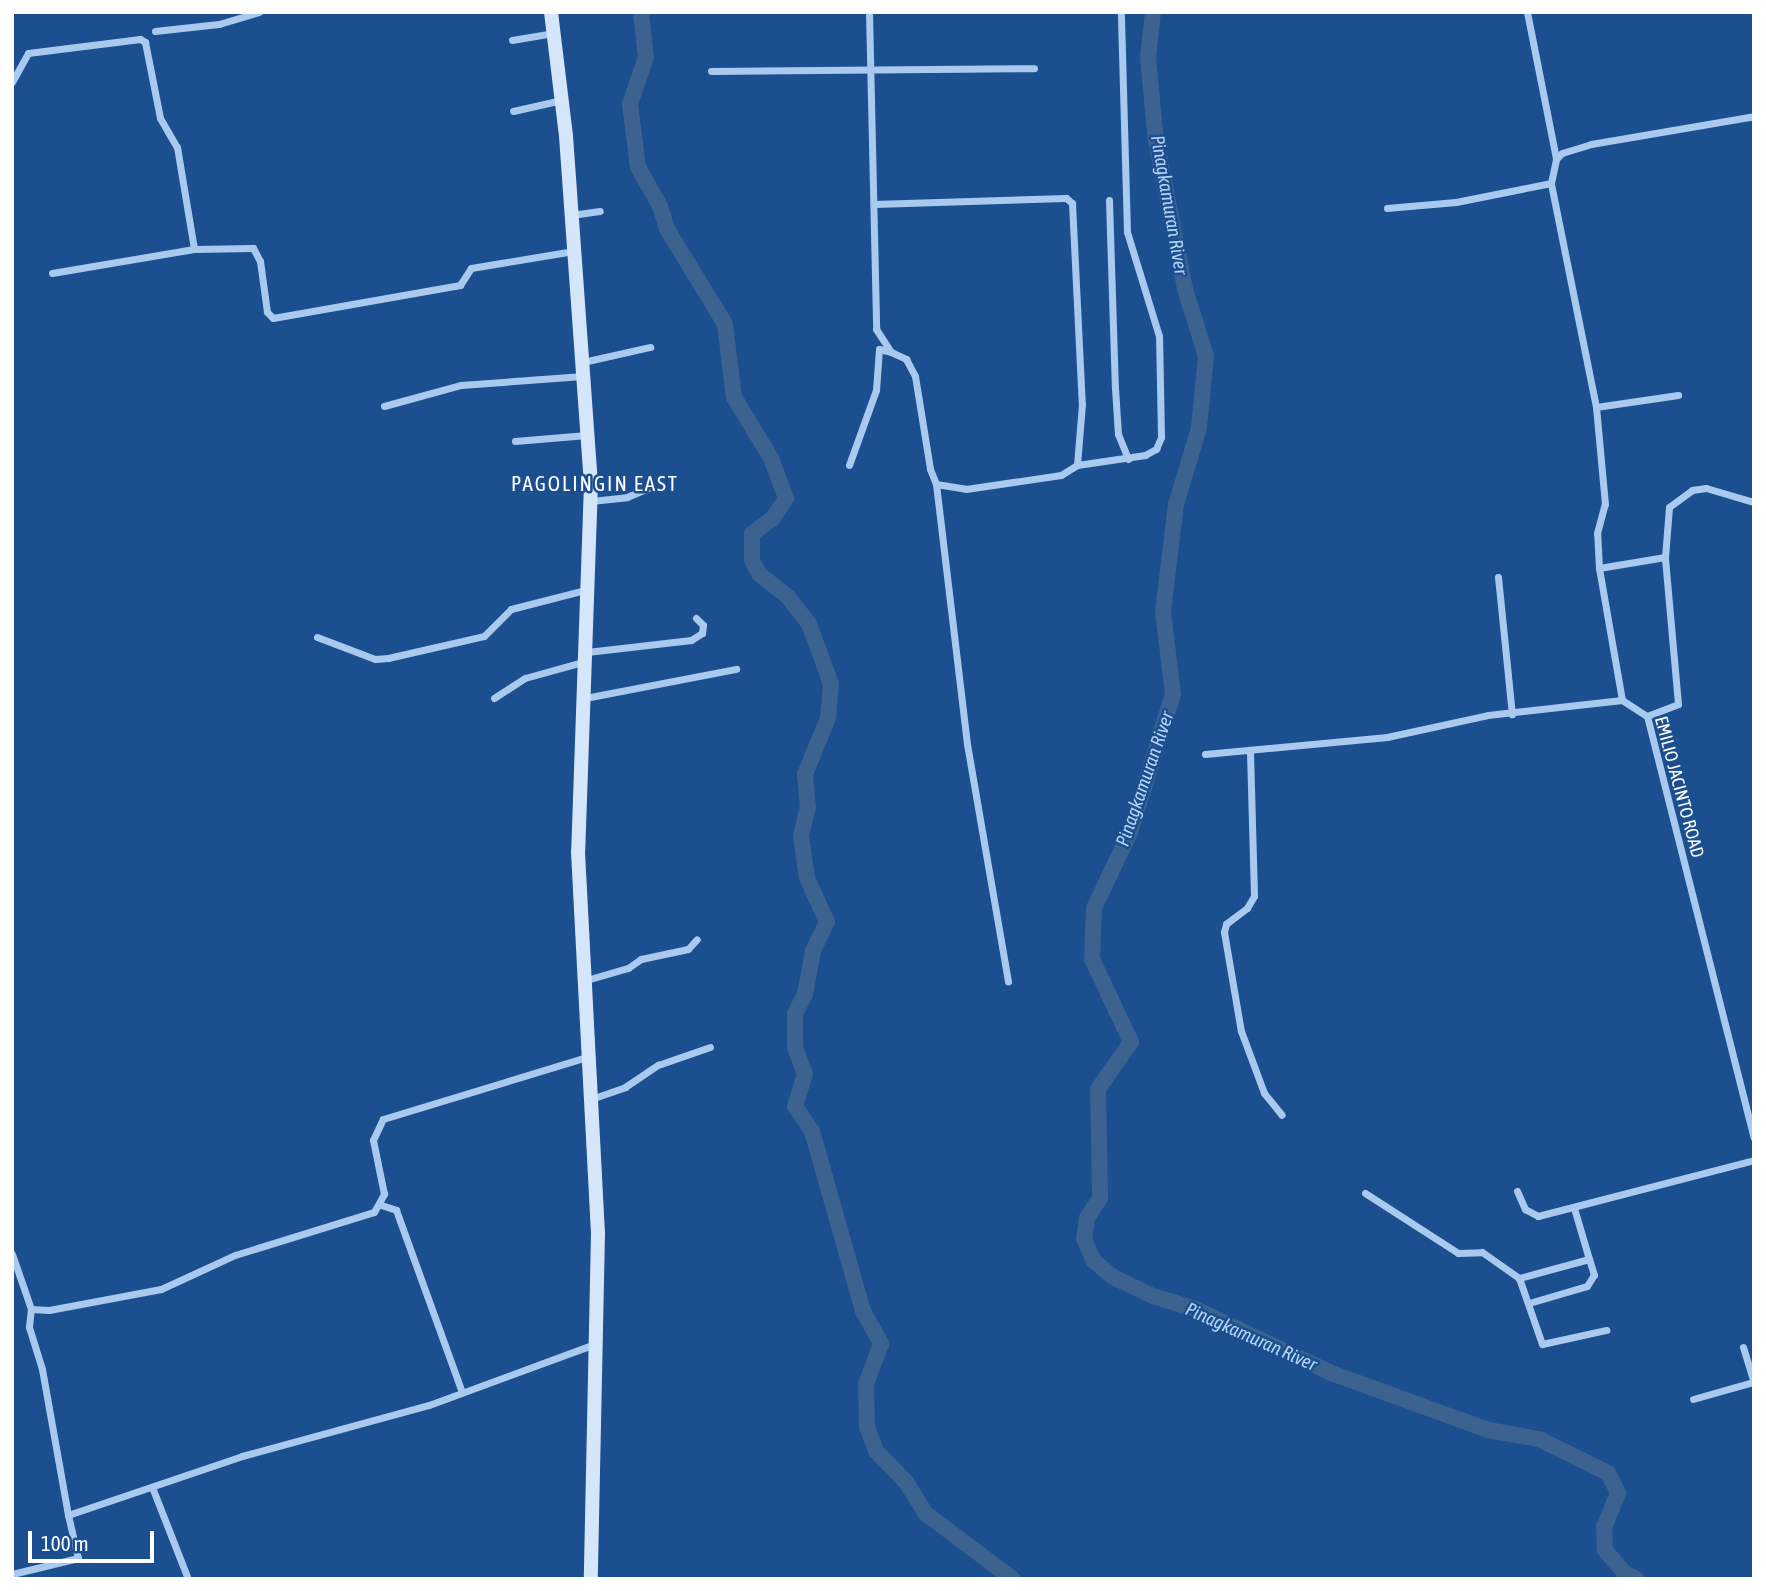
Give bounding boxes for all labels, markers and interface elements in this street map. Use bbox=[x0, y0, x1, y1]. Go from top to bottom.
water label: Pinagkamuran River bbox=[1145, 133, 1193, 277]
district label: PAGOLINGIN EAST bbox=[513, 470, 677, 496]
water label: Pinagkamuran River bbox=[1111, 708, 1179, 850]
street label: EMILIO JACINTO ROAD bbox=[1650, 714, 1708, 860]
water label: Pinagkamuran River bbox=[1182, 1298, 1320, 1376]
scale bar bbox=[32, 1518, 158, 1562]
text: 100 m bbox=[41, 1531, 89, 1555]

